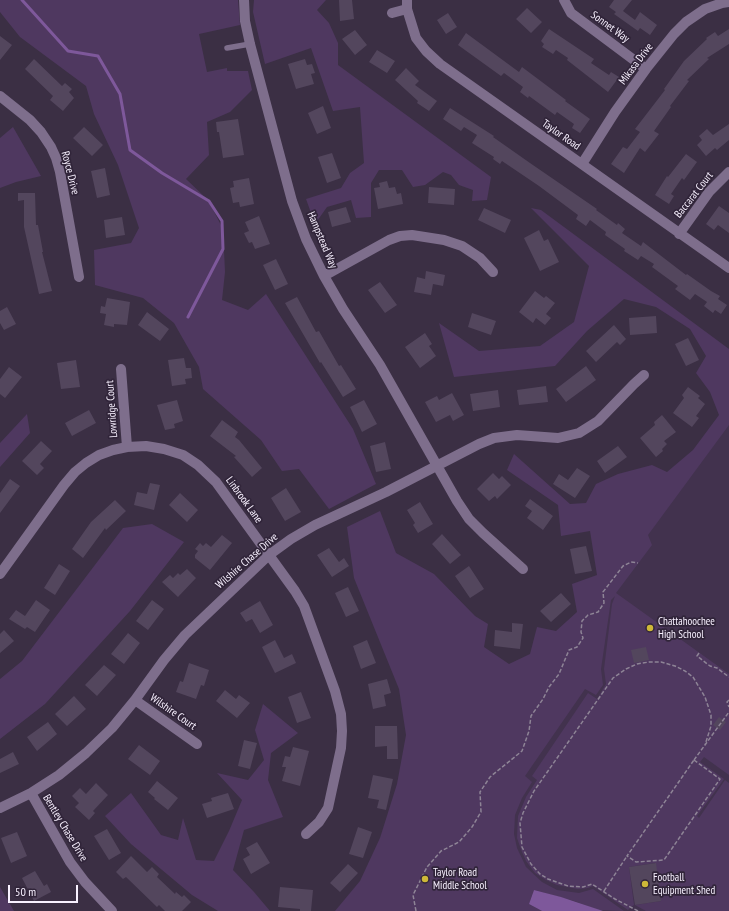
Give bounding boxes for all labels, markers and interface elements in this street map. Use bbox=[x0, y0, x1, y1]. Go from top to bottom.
street label: Sonnet Way bbox=[588, 9, 632, 45]
street label: Mikasa Drive bbox=[616, 41, 656, 87]
street label: Taylor Road bbox=[539, 117, 583, 153]
street label: Royce Drive bbox=[58, 150, 82, 196]
street label: Baccarat Court bbox=[672, 169, 716, 221]
street label: Hampstead Way bbox=[304, 210, 340, 270]
street label: Lowridge Court bbox=[103, 380, 121, 438]
street label: Linbrook Lane bbox=[223, 474, 265, 526]
street label: Wilshire Chase Drive bbox=[213, 530, 281, 592]
place label: Chattahoochee High School bbox=[658, 615, 715, 641]
marker: Chattahoochee High School bbox=[645, 623, 655, 633]
street label: Wilshire Court bbox=[147, 691, 199, 733]
street label: Bentley Chase Drive bbox=[40, 792, 90, 864]
place label: Taylor Road Middle School bbox=[433, 866, 487, 892]
place label: Football Equipment Shed bbox=[653, 871, 715, 897]
marker: Taylor Road Middle School bbox=[420, 874, 430, 884]
scale bar bbox=[10, 877, 80, 903]
marker: Football Equipment Shed bbox=[640, 879, 650, 889]
text: 50 m bbox=[15, 884, 36, 899]

